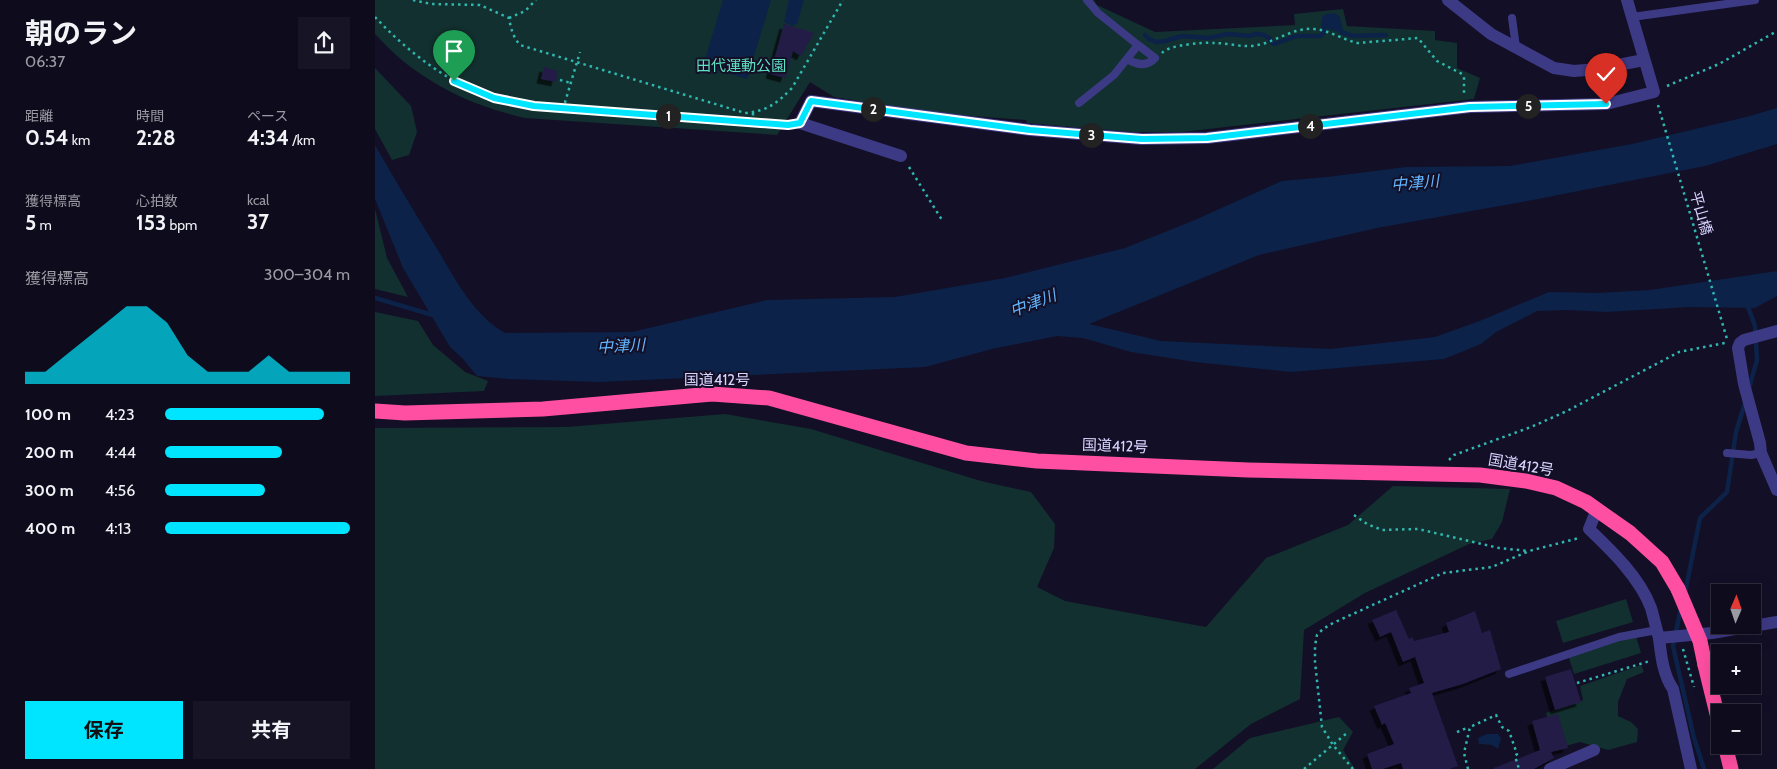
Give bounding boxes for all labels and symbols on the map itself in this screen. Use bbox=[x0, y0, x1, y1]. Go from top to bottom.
pin bbox=[433, 30, 475, 81]
pin bbox=[1585, 53, 1627, 104]
park label: 田代運動公園 bbox=[696, 57, 786, 75]
pin: 5 bbox=[1515, 94, 1541, 118]
pin: 2 bbox=[861, 96, 885, 122]
pin: 1 bbox=[655, 104, 681, 128]
pin: 4 bbox=[1297, 114, 1323, 138]
pin: 3 bbox=[1079, 122, 1103, 148]
water label: 中津川 bbox=[1390, 171, 1442, 195]
street label: 平山橋 bbox=[1686, 189, 1716, 237]
water label: 中津川 bbox=[1007, 285, 1061, 320]
water label: 中津川 bbox=[597, 335, 647, 357]
street label: 国道412号 bbox=[684, 371, 750, 389]
street label: 国道412号 bbox=[1081, 436, 1149, 456]
street label: 国道412号 bbox=[1487, 450, 1555, 480]
north arrow bbox=[1711, 584, 1761, 634]

